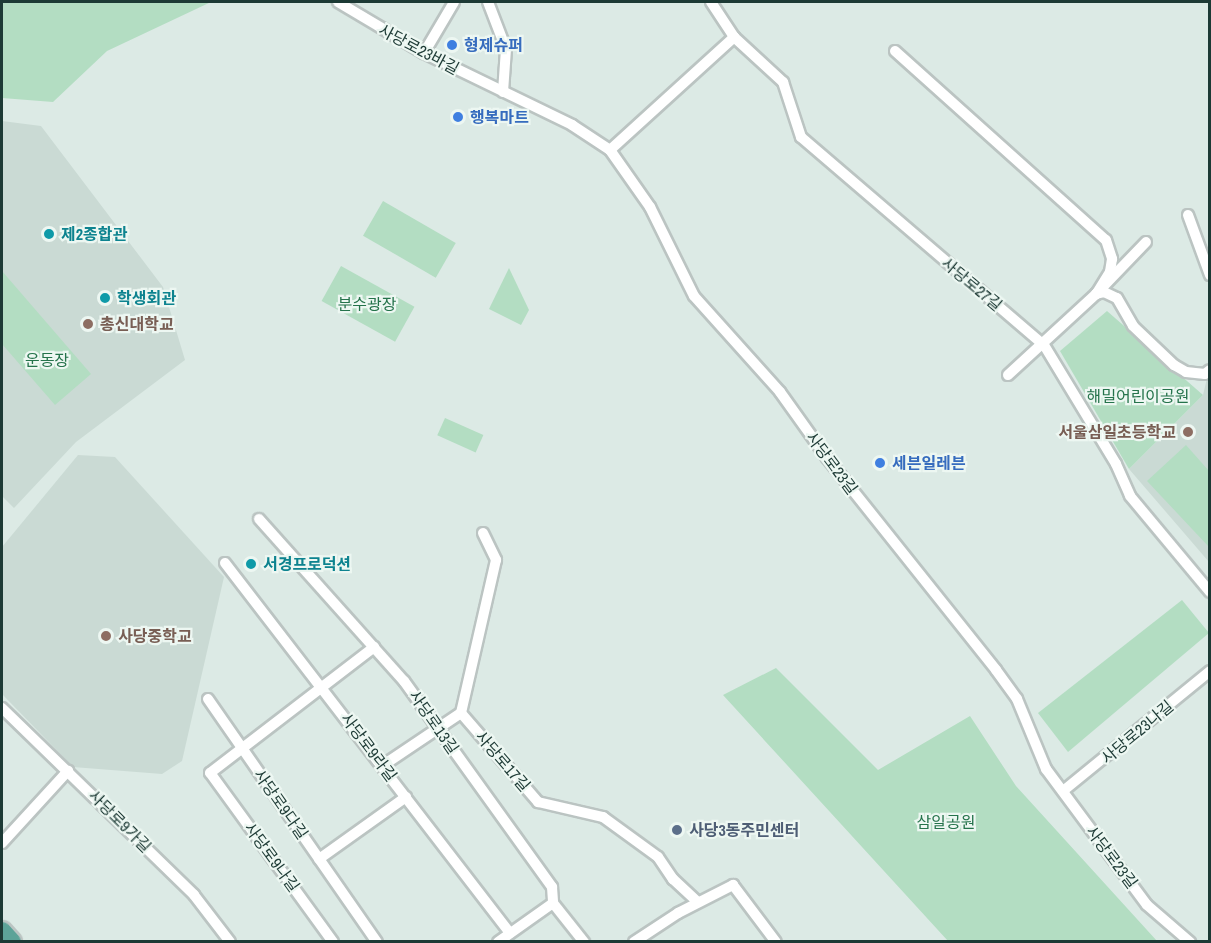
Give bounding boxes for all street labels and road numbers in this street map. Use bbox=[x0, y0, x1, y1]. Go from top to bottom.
street label: 사당로23바길 bbox=[376, 20, 462, 78]
street label: 사당로27길 bbox=[938, 253, 1006, 315]
street label: 사당로23길 bbox=[802, 428, 862, 498]
street label: 사당로13길 bbox=[405, 686, 463, 758]
street label: 사당로23나길 bbox=[1097, 696, 1177, 768]
street label: 사당로9라길 bbox=[337, 709, 401, 785]
street label: 사당로17길 bbox=[472, 727, 534, 795]
street label: 사당로9다길 bbox=[250, 765, 312, 843]
street label: 사당로9가길 bbox=[85, 786, 155, 856]
street label: 사당로9나길 bbox=[240, 819, 304, 895]
street label: 사당로23길 bbox=[1082, 822, 1142, 892]

